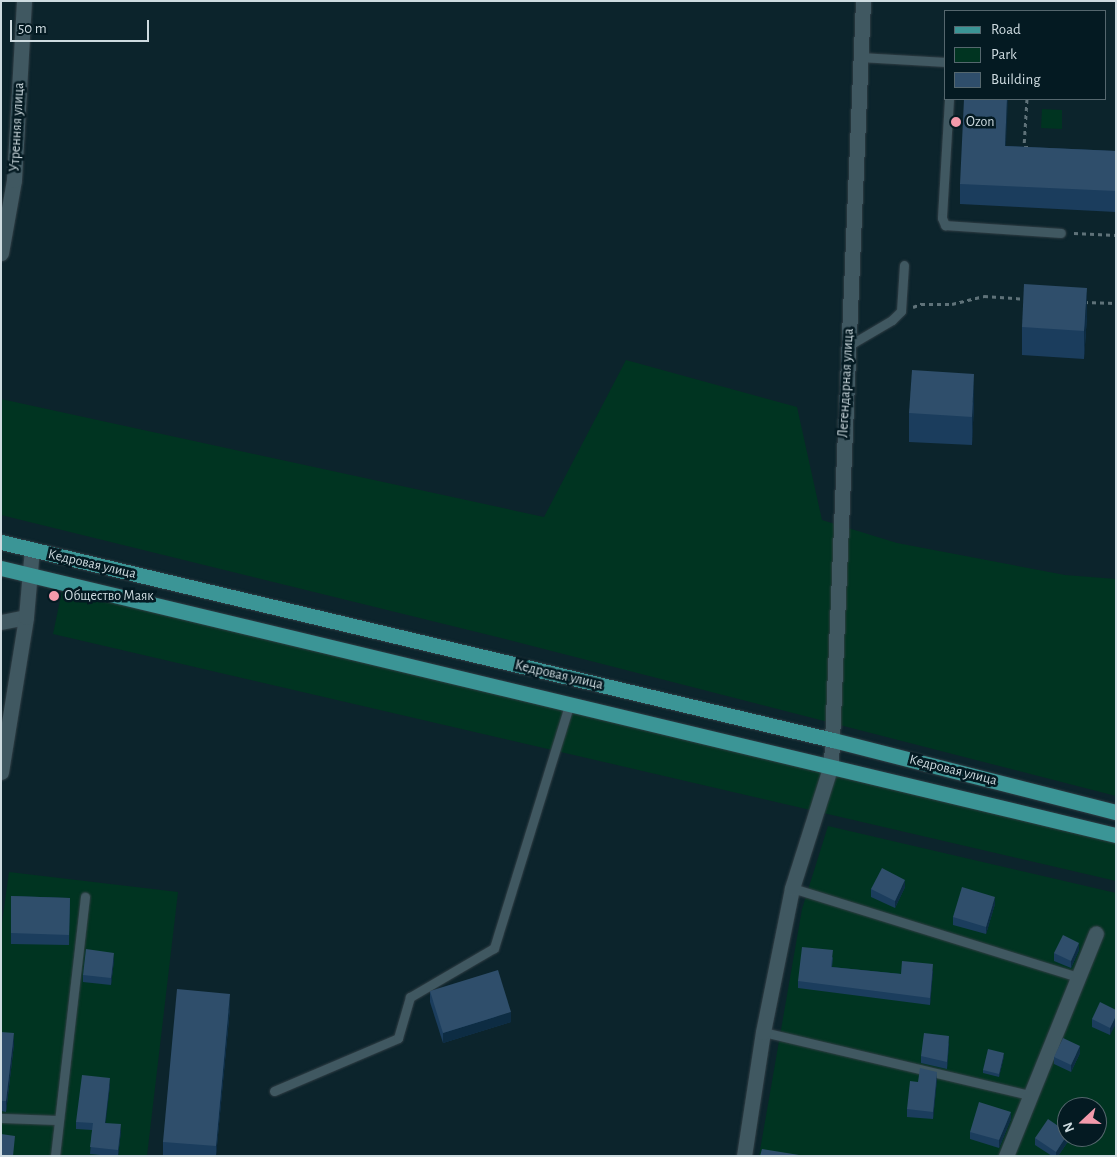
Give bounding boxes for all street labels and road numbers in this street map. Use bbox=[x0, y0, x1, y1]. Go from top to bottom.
street label: Утренняя улица bbox=[6, 82, 28, 172]
street label: Легендарная улица bbox=[835, 328, 857, 438]
street label: Кедровая улица bbox=[46, 546, 138, 582]
street label: Кедровая улица bbox=[513, 657, 605, 693]
street label: Кедровая улица bbox=[907, 751, 999, 789]

